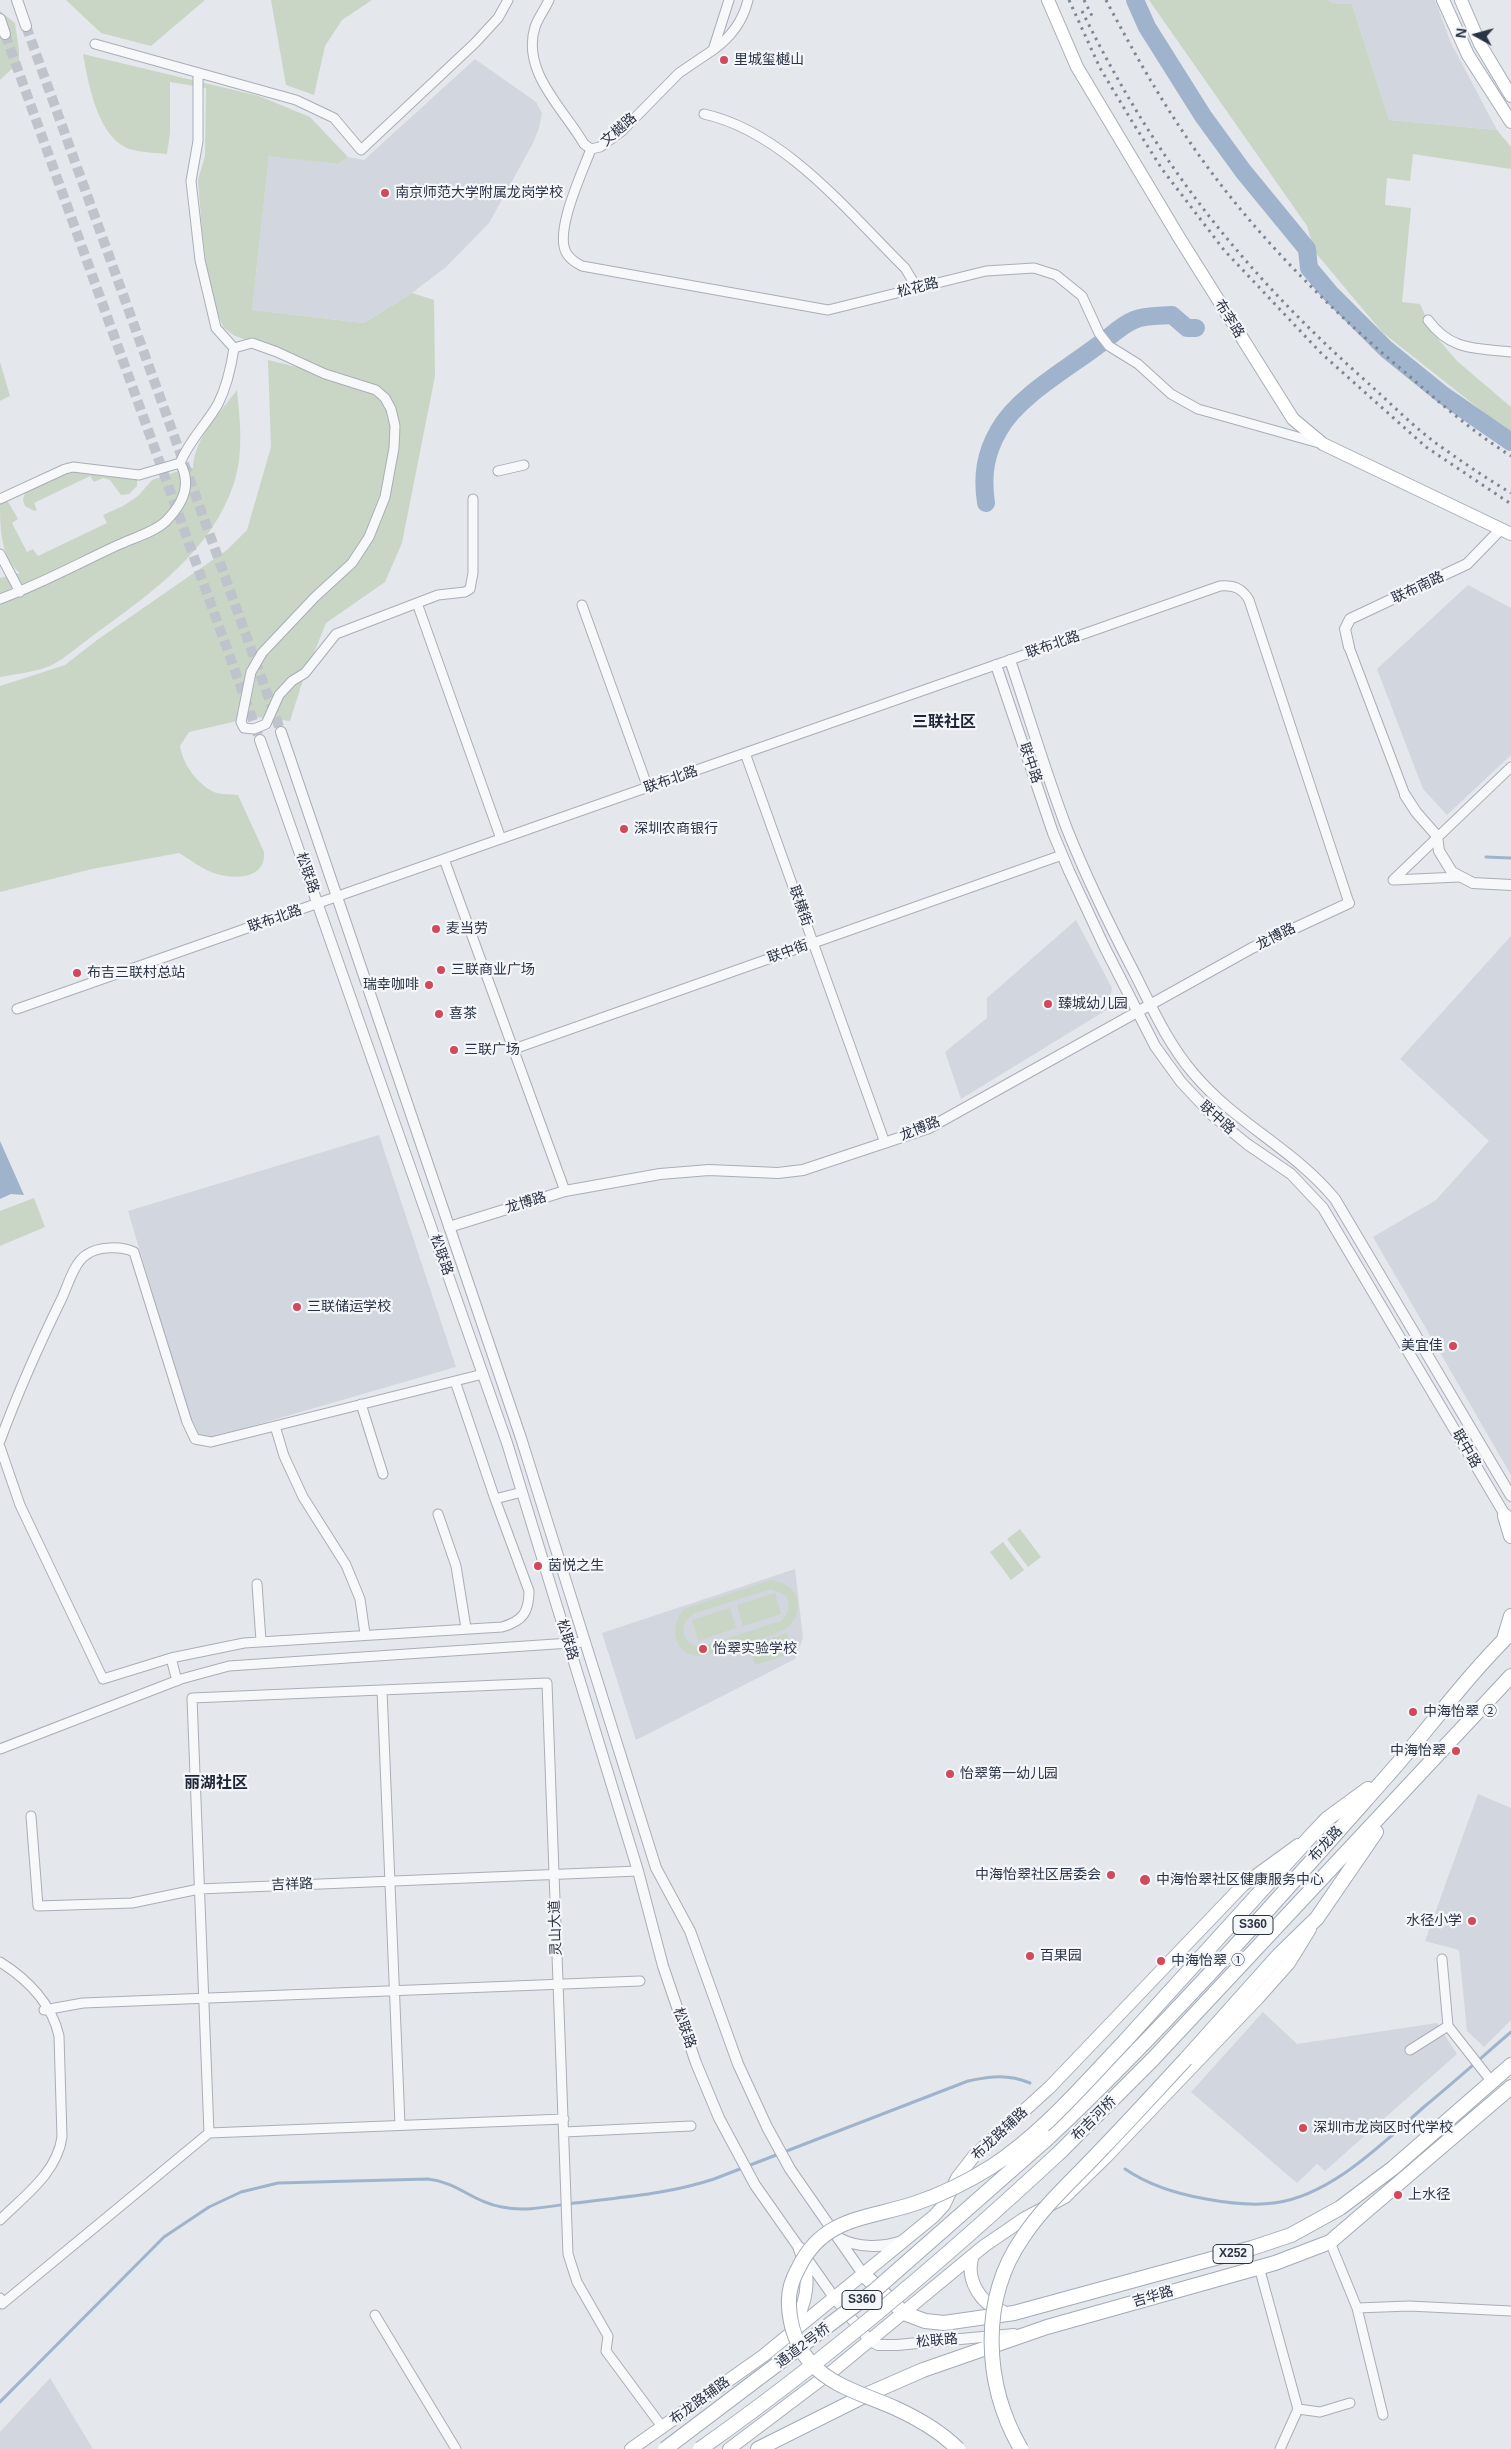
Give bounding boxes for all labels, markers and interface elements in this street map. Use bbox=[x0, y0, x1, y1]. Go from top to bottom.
north arrow bbox=[1451, 10, 1501, 60]
text: N bbox=[1453, 27, 1470, 39]
place label: 里城玺樾山 bbox=[734, 52, 804, 68]
marker: 里城玺樾山 bbox=[718, 54, 730, 66]
street label: 文樾路 bbox=[598, 110, 640, 150]
place label: 南京师范大学附属龙岗学校 bbox=[395, 185, 563, 201]
marker: 南京师范大学附属龙岗学校 bbox=[379, 187, 391, 199]
street label: 松花路 bbox=[896, 275, 940, 301]
street label: 布李路 bbox=[1211, 297, 1247, 341]
street label: 联布南路 bbox=[1389, 569, 1447, 607]
street label: 联布北路 bbox=[1024, 628, 1082, 662]
district label: 三联社区 bbox=[912, 713, 976, 733]
street label: 联中路 bbox=[1015, 740, 1045, 786]
street label: 联布北路 bbox=[642, 763, 700, 797]
place label: 深圳农商银行 bbox=[634, 821, 718, 837]
marker: 深圳农商银行 bbox=[618, 823, 630, 835]
street label: 松联路 bbox=[292, 850, 322, 896]
street label: 联横街 bbox=[785, 883, 815, 929]
street label: 联布北路 bbox=[246, 902, 304, 936]
street label: 龙博路 bbox=[1253, 920, 1299, 954]
place label: 麦当劳 bbox=[446, 921, 488, 937]
marker: 麦当劳 bbox=[430, 923, 442, 935]
street label: 联中街 bbox=[765, 937, 811, 967]
place label: 三联商业广场 bbox=[451, 962, 535, 978]
marker: 三联商业广场 bbox=[435, 964, 447, 976]
place label: 布吉三联村总站 bbox=[87, 965, 185, 981]
marker: 布吉三联村总站 bbox=[71, 967, 83, 979]
place label: 瑞幸咖啡 bbox=[363, 977, 419, 993]
marker: 瑞幸咖啡 bbox=[423, 979, 435, 991]
place label: 臻城幼儿园 bbox=[1058, 996, 1128, 1012]
marker: 臻城幼儿园 bbox=[1042, 998, 1054, 1010]
place label: 喜茶 bbox=[449, 1006, 477, 1022]
marker: 喜茶 bbox=[433, 1008, 445, 1020]
place label: 三联广场 bbox=[464, 1042, 520, 1058]
marker: 三联广场 bbox=[448, 1044, 460, 1056]
street label: 联中路 bbox=[1196, 1098, 1238, 1138]
street label: 龙博路 bbox=[897, 1113, 943, 1145]
street label: 龙博路 bbox=[503, 1189, 549, 1217]
street label: 松联路 bbox=[426, 1232, 456, 1278]
place label: 三联储运学校 bbox=[307, 1299, 391, 1315]
marker: 三联储运学校 bbox=[291, 1301, 303, 1313]
place label: 美宜佳 bbox=[1401, 1338, 1443, 1354]
marker: 美宜佳 bbox=[1447, 1340, 1459, 1352]
street label: 联中路 bbox=[1448, 1427, 1484, 1471]
place label: 茵悦之生 bbox=[548, 1558, 604, 1574]
marker: 茵悦之生 bbox=[532, 1560, 544, 1572]
street label: 松联路 bbox=[553, 1617, 581, 1663]
place label: 怡翠实验学校 bbox=[713, 1641, 797, 1657]
marker: 怡翠实验学校 bbox=[697, 1643, 709, 1655]
place label: 中海怡翠 ② bbox=[1423, 1704, 1497, 1720]
marker: 中海怡翠 ② bbox=[1407, 1706, 1419, 1718]
place label: 中海怡翠 bbox=[1390, 1743, 1446, 1759]
marker: 中海怡翠 bbox=[1450, 1745, 1462, 1757]
place label: 怡翠第一幼儿园 bbox=[960, 1766, 1058, 1782]
marker: 怡翠第一幼儿园 bbox=[944, 1768, 956, 1780]
district label: 丽湖社区 bbox=[184, 1774, 248, 1794]
street label: 布龙路 bbox=[1306, 1823, 1346, 1865]
place label: 中海怡翠社区居委会 bbox=[975, 1867, 1101, 1883]
marker: 中海怡翠社区居委会 bbox=[1105, 1869, 1117, 1881]
place label: 中海怡翠社区健康服务中心 bbox=[1156, 1872, 1324, 1888]
marker: 中海怡翠社区健康服务中心 bbox=[1138, 1873, 1152, 1887]
street label: 吉祥路 bbox=[271, 1876, 313, 1894]
street label: 灵山大道 bbox=[547, 1900, 565, 1956]
place label: 水径小学 bbox=[1406, 1913, 1462, 1929]
marker: 水径小学 bbox=[1466, 1915, 1478, 1927]
road number: S360 bbox=[1233, 1916, 1273, 1934]
place label: 百果园 bbox=[1040, 1948, 1082, 1964]
marker: 百果园 bbox=[1024, 1950, 1036, 1962]
place label: 中海怡翠 ① bbox=[1171, 1953, 1245, 1969]
marker: 中海怡翠 ① bbox=[1155, 1955, 1167, 1967]
street label: 松联路 bbox=[669, 2005, 699, 2051]
street label: 布吉河桥 bbox=[1068, 2093, 1120, 2145]
street label: 布龙路辅路 bbox=[969, 2104, 1031, 2164]
place label: 深圳市龙岗区时代学校 bbox=[1313, 2120, 1453, 2136]
marker: 深圳市龙岗区时代学校 bbox=[1297, 2122, 1309, 2134]
place label: 上水径 bbox=[1408, 2187, 1450, 2203]
marker: 上水径 bbox=[1392, 2189, 1404, 2201]
road number: X252 bbox=[1213, 2244, 1253, 2264]
street label: 吉华路 bbox=[1130, 2283, 1176, 2311]
road number: S360 bbox=[842, 2290, 882, 2310]
street label: 通道2号桥 bbox=[772, 2320, 834, 2372]
street label: 松联路 bbox=[915, 2331, 959, 2351]
street label: 布龙路辅路 bbox=[667, 2374, 733, 2428]

